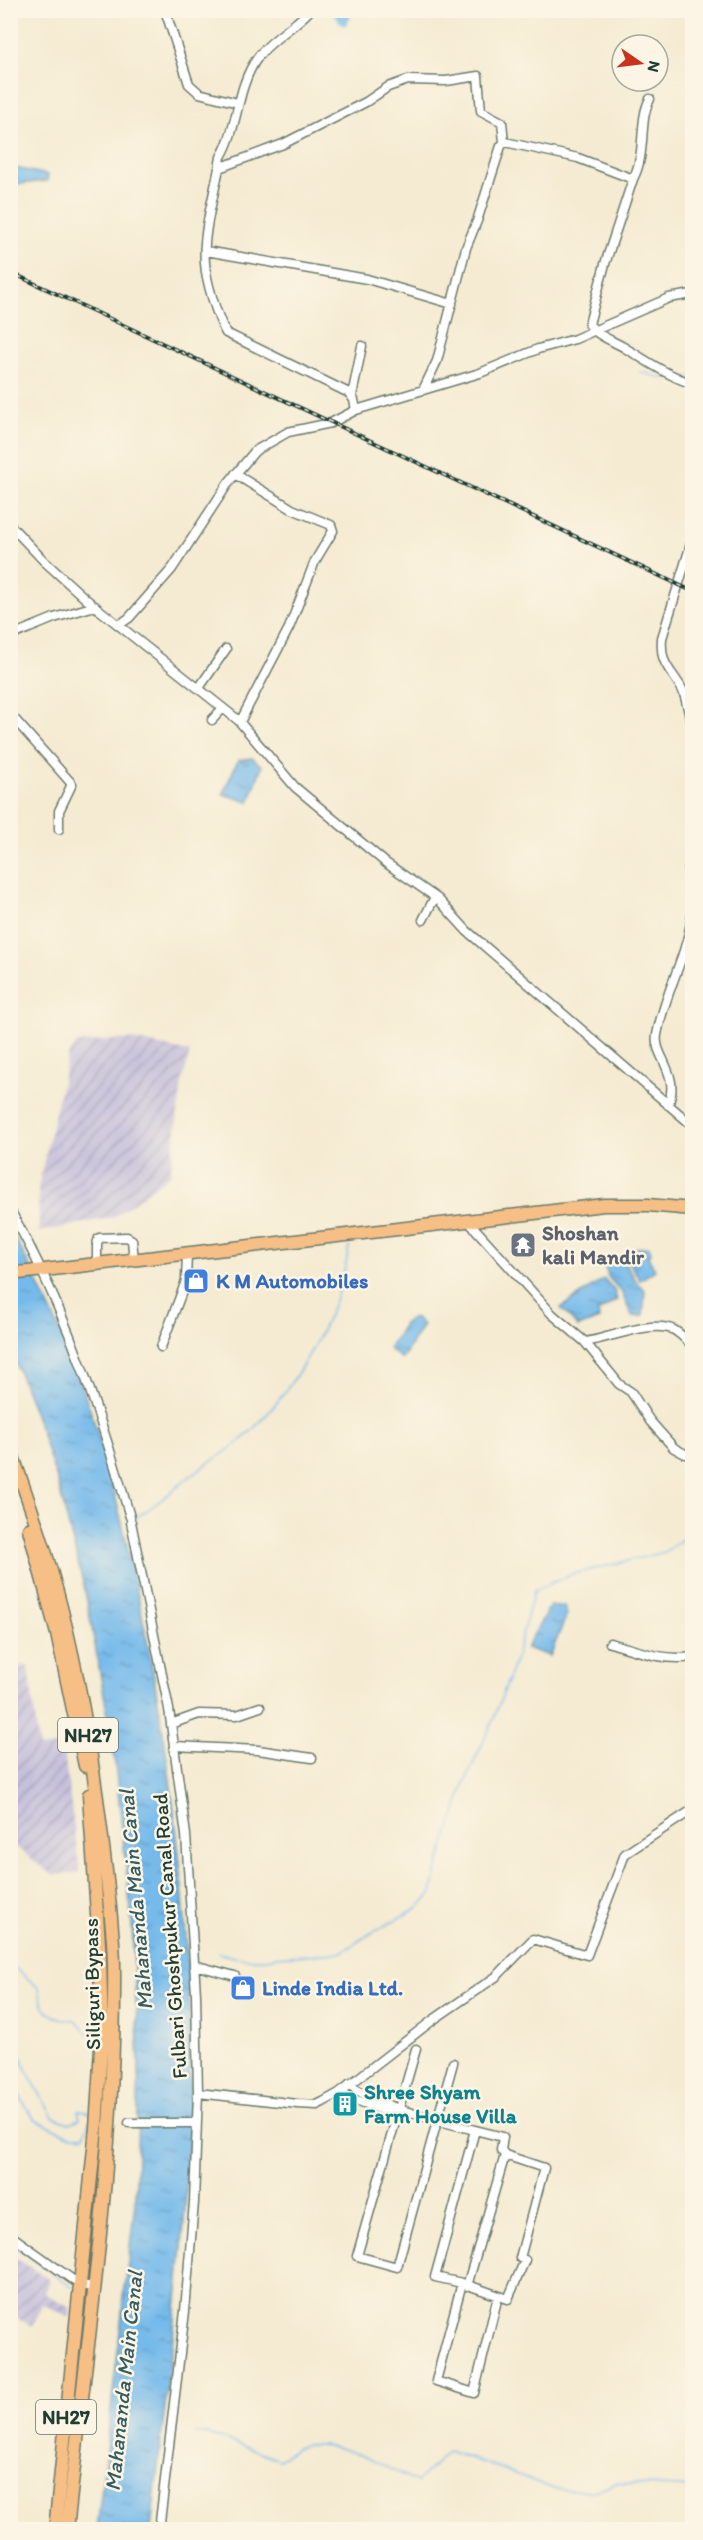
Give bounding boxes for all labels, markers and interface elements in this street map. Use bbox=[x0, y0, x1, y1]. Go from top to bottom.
north arrow bbox=[610, 33, 670, 93]
text: N bbox=[644, 59, 665, 74]
place label: Shoshan kali Mandir bbox=[542, 1220, 645, 1269]
temple icon: Shoshan kali Mandir bbox=[508, 1230, 538, 1260]
shop icon: K M Automobiles bbox=[181, 1266, 211, 1296]
place label: K M Automobiles bbox=[216, 1268, 368, 1293]
road number: NH27 bbox=[58, 1718, 118, 1752]
water label: Mahananda Main Canal bbox=[112, 1787, 159, 2011]
street label: Fulbari Ghoshpukur Canal Road bbox=[147, 1792, 192, 2080]
street label: Siliguri Bypass bbox=[78, 1918, 105, 2050]
shop icon: Linde India Ltd. bbox=[228, 1973, 258, 2003]
place label: Linde India Ltd. bbox=[262, 1975, 403, 2000]
place label: Shree Shyam Farm House Villa bbox=[364, 2079, 518, 2128]
building icon: Shree Shyam Farm House Villa bbox=[330, 2089, 360, 2119]
water label: Mahananda Main Canal bbox=[99, 2268, 149, 2492]
road number: NH27 bbox=[36, 2400, 96, 2434]

